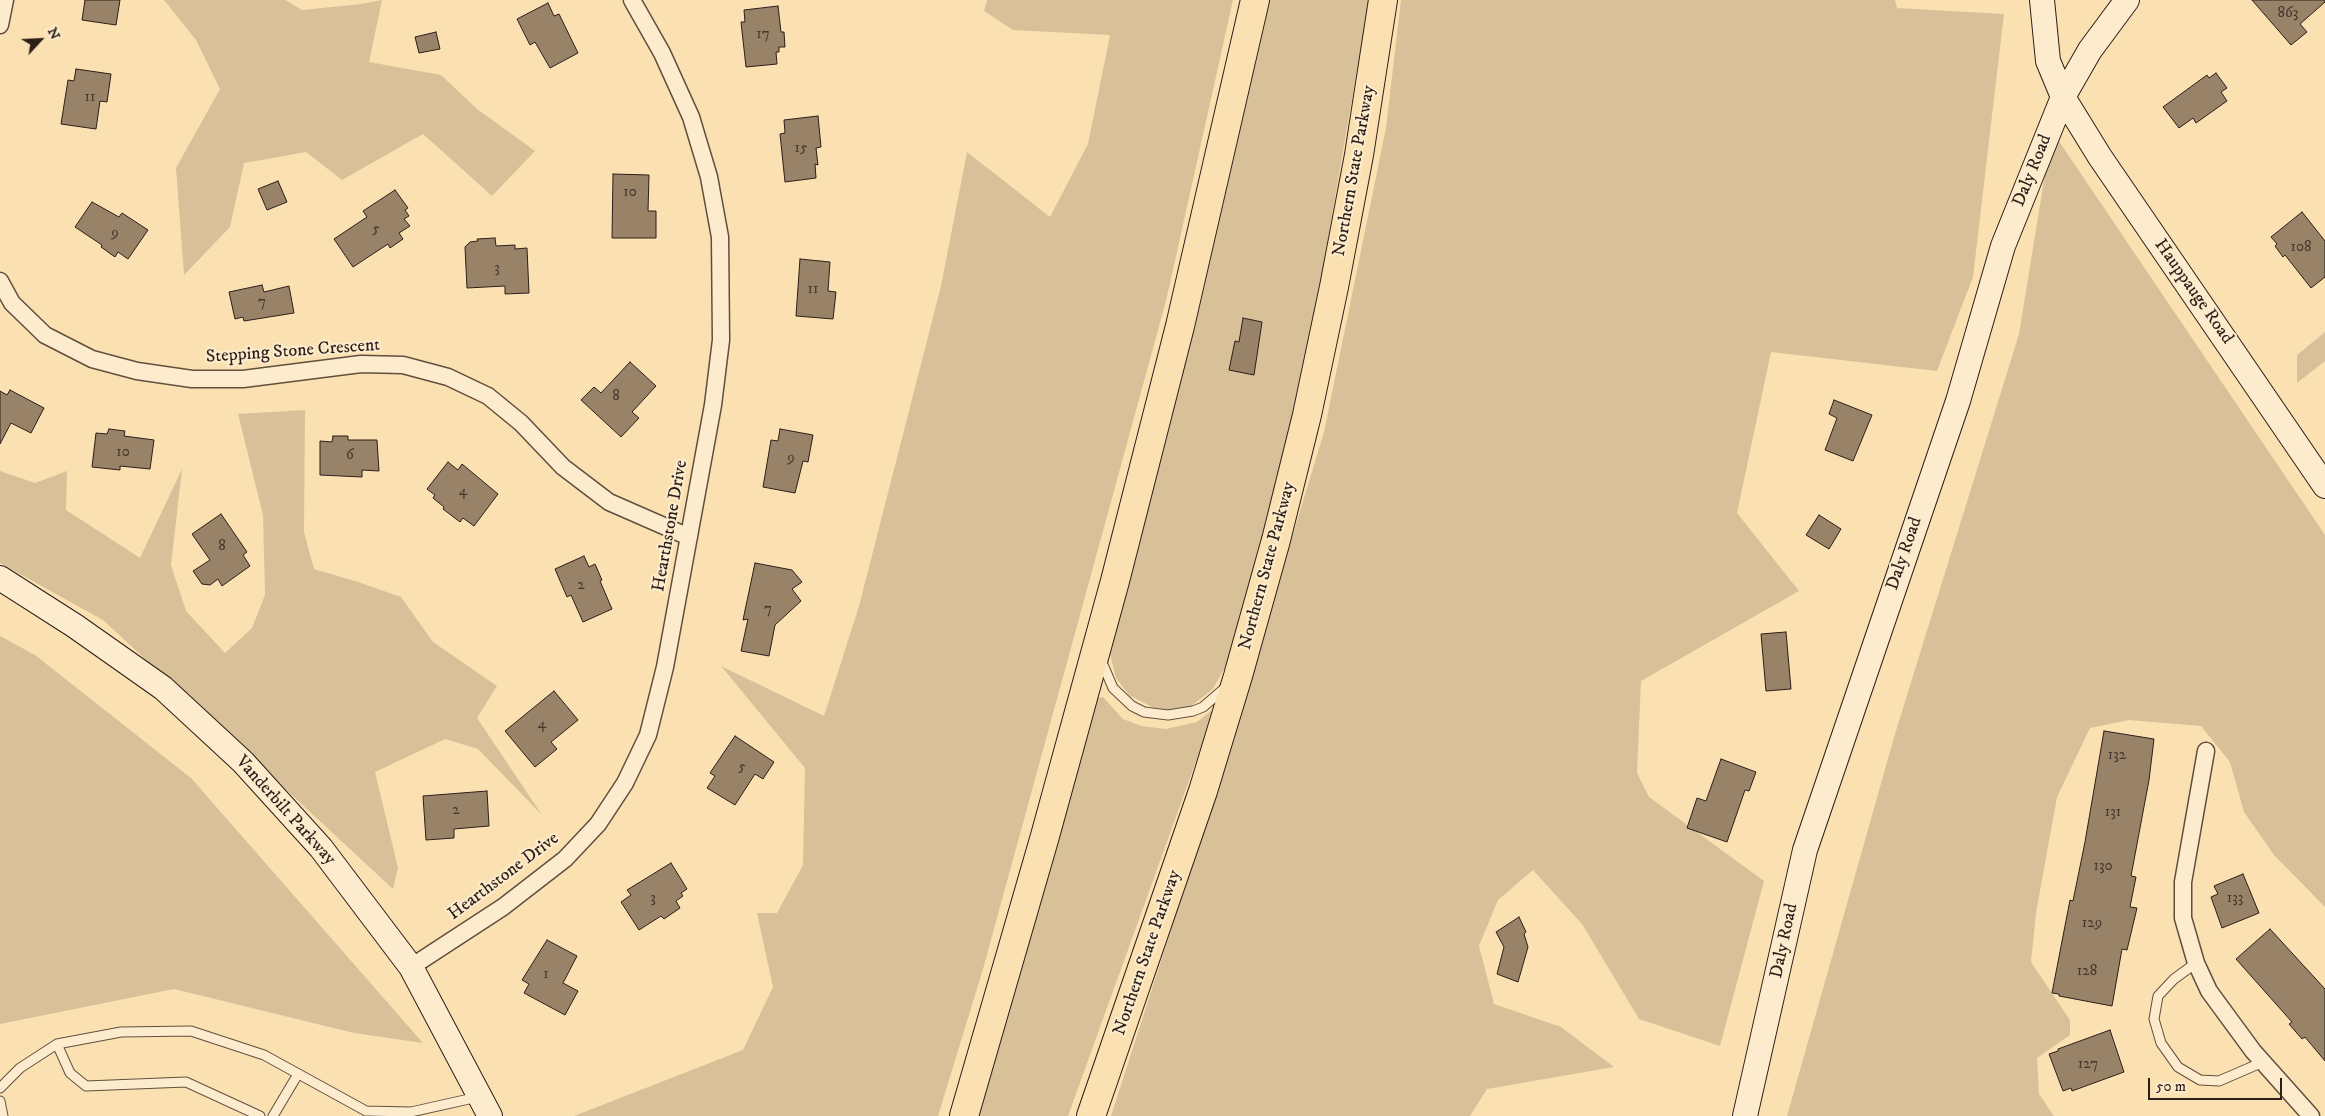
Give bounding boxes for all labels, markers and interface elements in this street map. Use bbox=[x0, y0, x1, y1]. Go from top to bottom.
house number: 863 bbox=[2278, 5, 2298, 23]
north arrow bbox=[15, 15, 65, 65]
text: N bbox=[43, 25, 64, 43]
house number: 17 bbox=[756, 26, 770, 44]
street label: Northern State Parkway bbox=[1329, 84, 1381, 258]
house number: 11 bbox=[84, 89, 96, 107]
street label: Daly Road bbox=[2009, 132, 2057, 210]
house number: 15 bbox=[795, 140, 807, 158]
house number: 10 bbox=[623, 184, 637, 202]
house number: 5 bbox=[372, 221, 380, 239]
house number: 9 bbox=[111, 225, 119, 243]
street label: Hauppauge Road bbox=[2149, 235, 2237, 349]
house number: 108 bbox=[2290, 239, 2312, 257]
house number: 3 bbox=[494, 260, 500, 278]
house number: 11 bbox=[807, 281, 819, 299]
house number: 7 bbox=[258, 294, 266, 312]
street label: Stepping Stone Crescent bbox=[205, 335, 381, 369]
house number: 8 bbox=[612, 388, 620, 406]
house number: 10 bbox=[116, 444, 130, 462]
house number: 6 bbox=[346, 447, 354, 465]
house number: 9 bbox=[787, 450, 795, 468]
street label: Hearthstone Drive bbox=[649, 459, 693, 593]
street label: Northern State Parkway bbox=[1235, 479, 1301, 653]
house number: 4 bbox=[459, 483, 467, 501]
street label: Daly Road bbox=[1882, 515, 1928, 593]
house number: 8 bbox=[218, 538, 226, 556]
house number: 2 bbox=[577, 577, 585, 595]
house number: 7 bbox=[764, 601, 772, 619]
house number: 4 bbox=[538, 716, 546, 734]
house number: 132 bbox=[2108, 747, 2126, 765]
street label: Vanderbilt Parkway bbox=[230, 752, 340, 870]
house number: 5 bbox=[738, 759, 746, 777]
house number: 2 bbox=[452, 802, 460, 820]
house number: 131 bbox=[2105, 804, 2121, 822]
street label: Hearthstone Drive bbox=[444, 828, 564, 926]
house number: 130 bbox=[2093, 858, 2113, 876]
street label: Northern State Parkway bbox=[1110, 867, 1186, 1039]
house number: 3 bbox=[650, 890, 656, 908]
house number: 133 bbox=[2227, 890, 2243, 908]
street label: Daly Road bbox=[1767, 902, 1803, 980]
house number: 129 bbox=[2082, 915, 2102, 933]
house number: 128 bbox=[2077, 963, 2097, 981]
house number: 1 bbox=[543, 966, 549, 984]
house number: 127 bbox=[2078, 1056, 2098, 1074]
scale bar bbox=[2150, 1068, 2284, 1100]
text: 50 m bbox=[2156, 1077, 2186, 1096]

